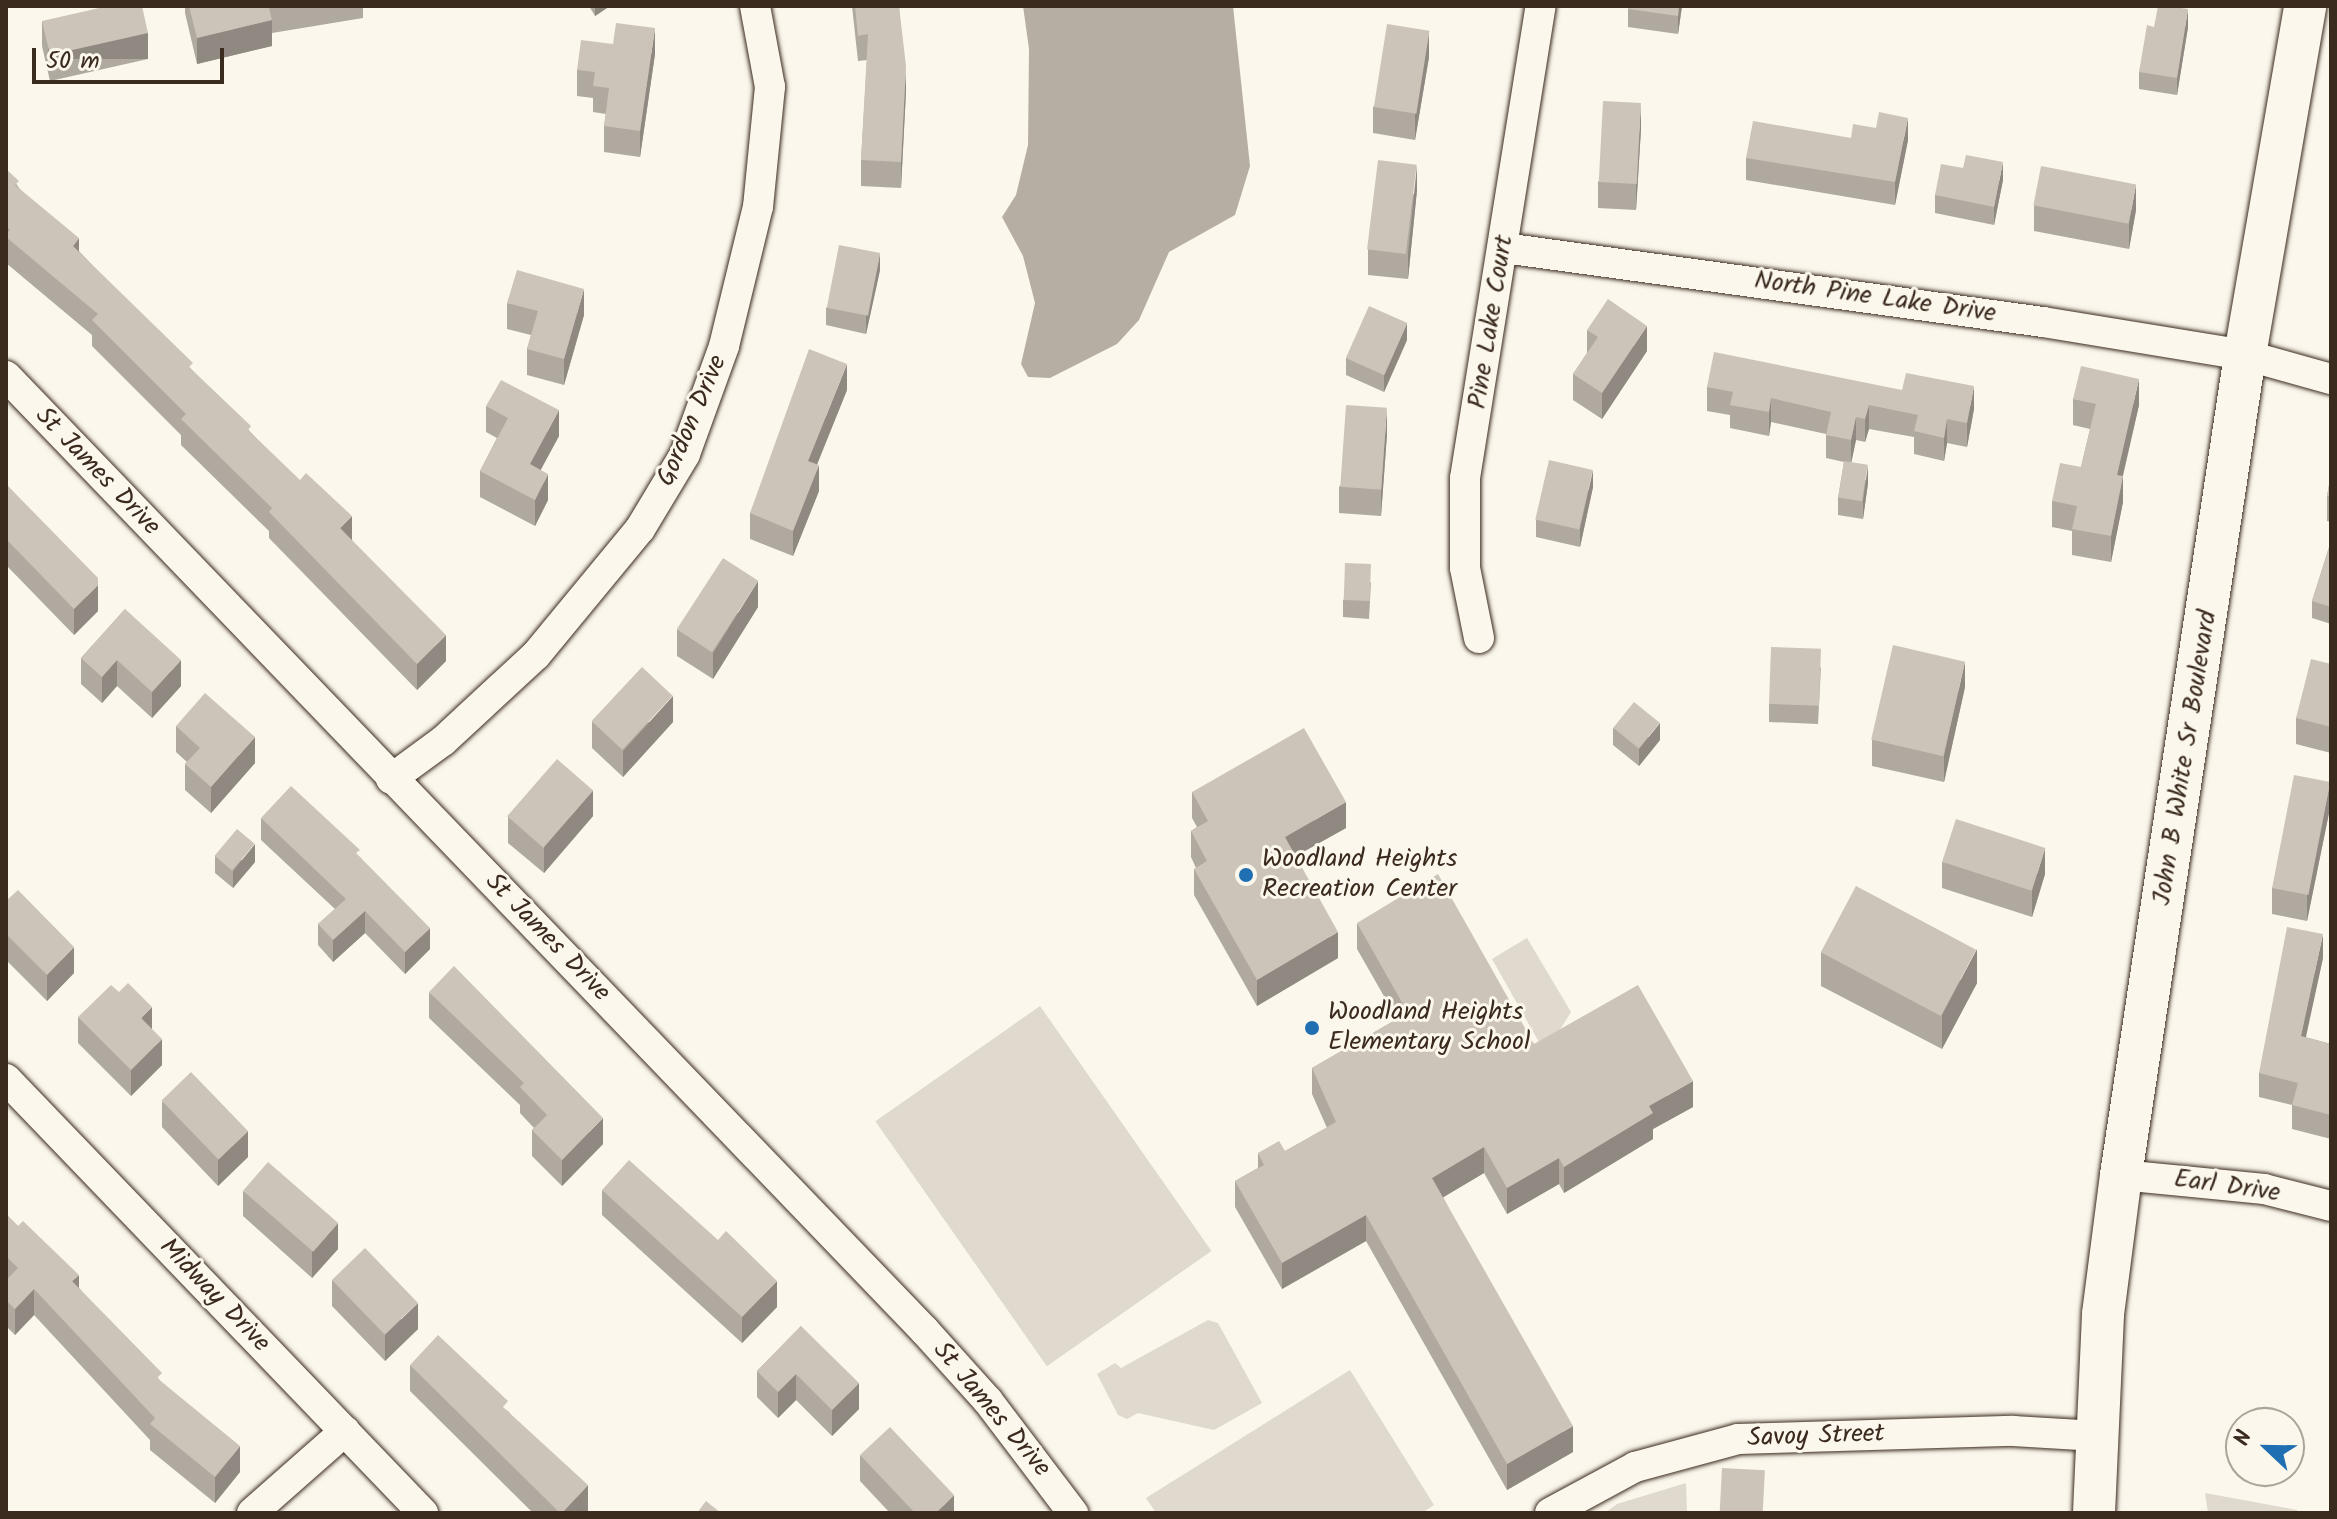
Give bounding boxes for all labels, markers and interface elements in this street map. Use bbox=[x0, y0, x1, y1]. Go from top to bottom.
scale bar bbox=[36, 32, 228, 82]
text: 50 m bbox=[46, 42, 100, 81]
street label: Pine Lake Court bbox=[1463, 233, 1521, 411]
street label: North Pine Lake Drive bbox=[1752, 266, 1998, 330]
street label: Gordon Drive bbox=[651, 351, 735, 491]
street label: St James Drive bbox=[28, 401, 166, 543]
street label: John B White Sr Boulevard bbox=[2147, 608, 2225, 908]
place label: Woodland Heights Recreation Center bbox=[1262, 844, 1457, 906]
marker: Woodland Heights Recreation Center bbox=[1237, 866, 1255, 884]
street label: St James Drive bbox=[478, 867, 616, 1009]
place label: Woodland Heights Elementary School bbox=[1328, 997, 1530, 1058]
marker: Woodland Heights Elementary School bbox=[1303, 1019, 1321, 1037]
street label: Earl Drive bbox=[2172, 1164, 2282, 1210]
street label: Midway Drive bbox=[152, 1233, 276, 1359]
street label: St James Drive bbox=[925, 1336, 1057, 1484]
north arrow bbox=[2225, 1407, 2305, 1487]
street label: Savoy Street bbox=[1747, 1419, 1885, 1455]
text: N bbox=[2225, 1426, 2263, 1452]

